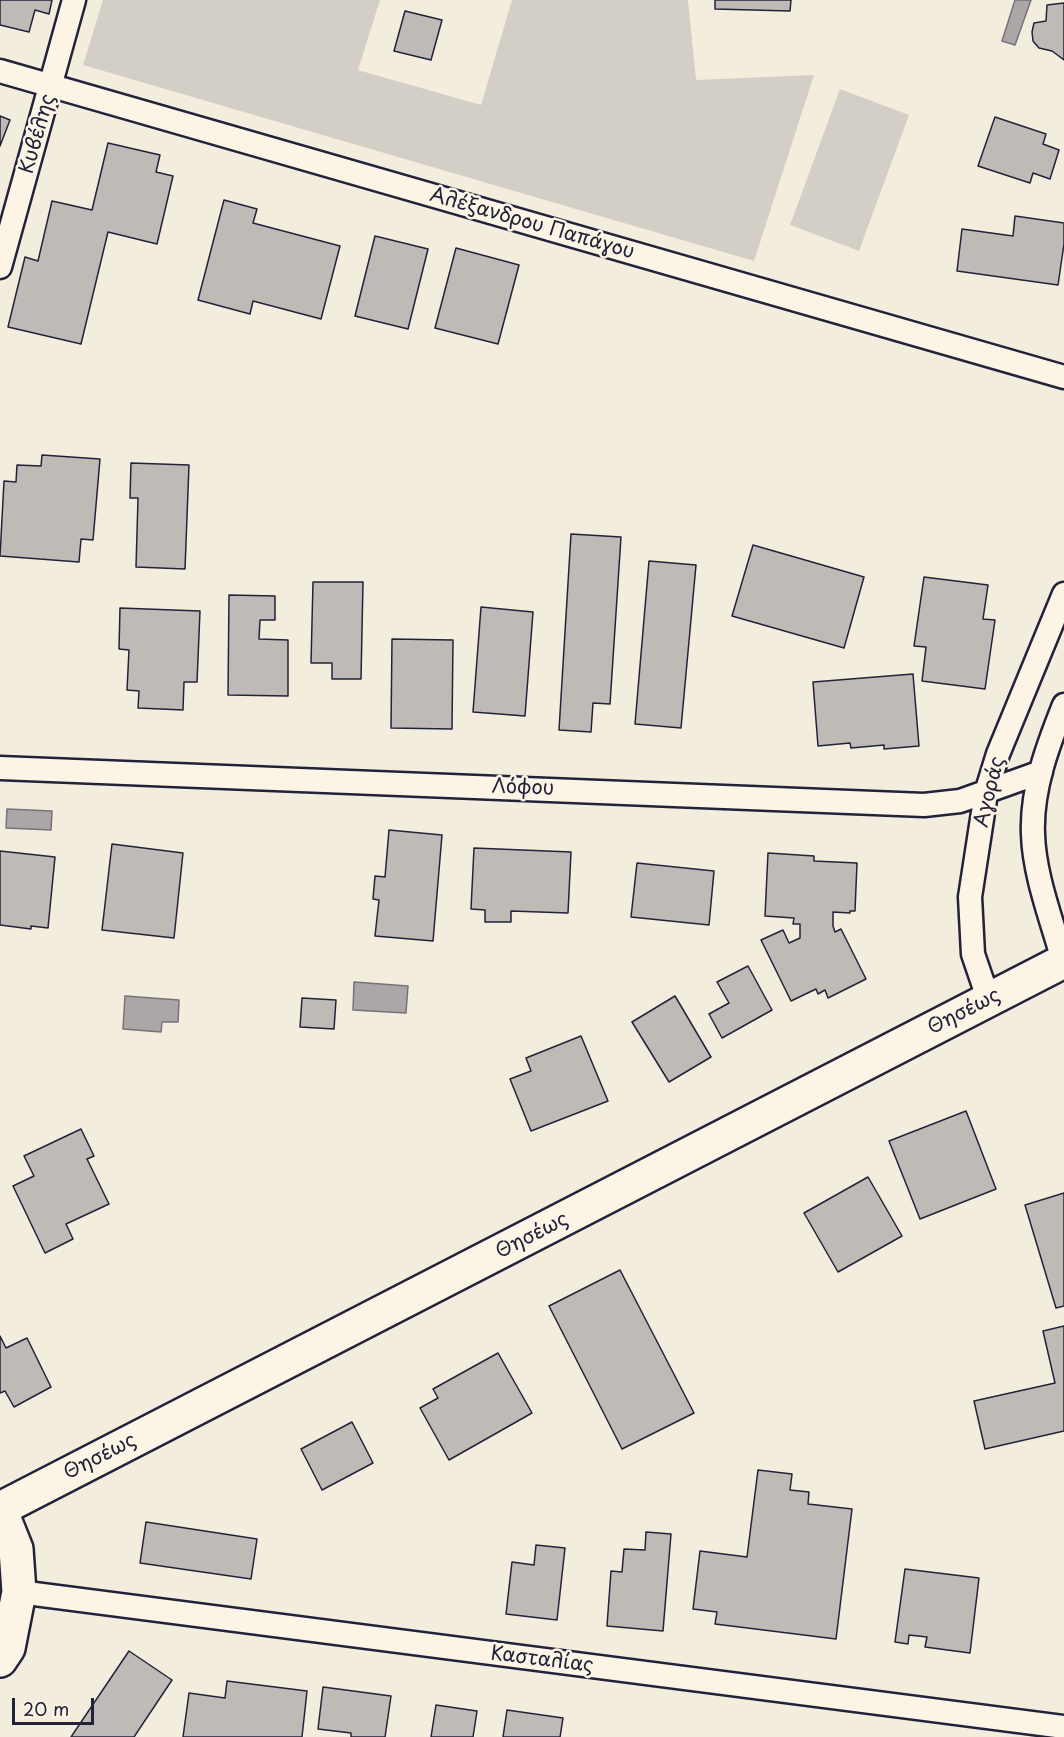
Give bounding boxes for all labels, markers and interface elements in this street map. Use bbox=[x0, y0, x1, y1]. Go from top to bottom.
street label: Κυβέλης bbox=[15, 92, 61, 176]
street label: Αλέξανδρου Παπάγου bbox=[427, 183, 637, 265]
street label: Αγοράς bbox=[970, 754, 1010, 830]
street label: Λόφου bbox=[491, 775, 555, 801]
street label: Θησέως bbox=[924, 984, 1004, 1040]
street label: Θησέως bbox=[492, 1208, 572, 1264]
street label: Θησέως bbox=[60, 1429, 140, 1485]
street label: Κασταλίας bbox=[489, 1642, 595, 1678]
scale bar bbox=[15, 1686, 98, 1724]
text: 20 m bbox=[23, 1695, 69, 1722]

